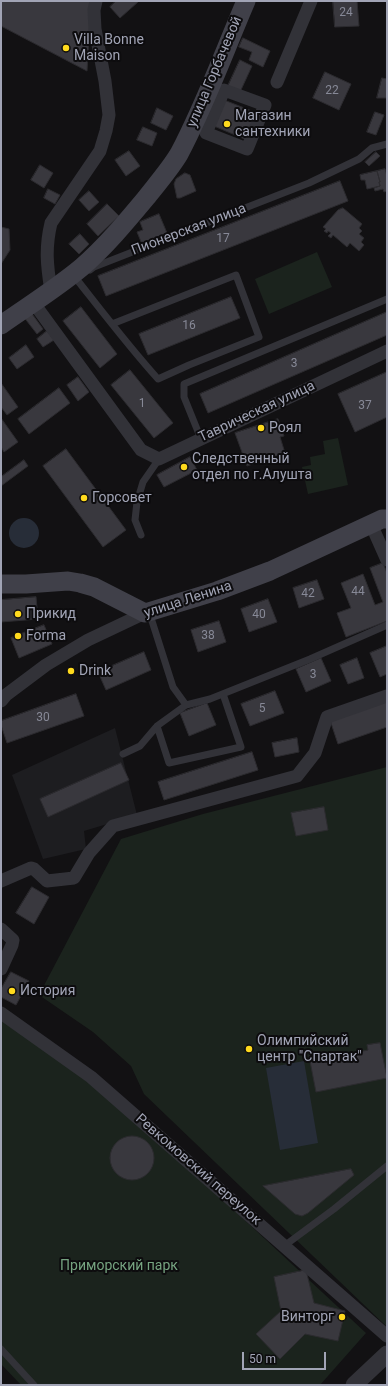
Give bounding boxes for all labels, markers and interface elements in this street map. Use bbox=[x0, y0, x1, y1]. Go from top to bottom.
house number: 24 bbox=[339, 6, 353, 20]
street label: улица Горбачевой bbox=[184, 14, 246, 130]
place label: Villa Bonne Maison bbox=[74, 32, 144, 64]
marker: Villa Bonne Maison bbox=[61, 43, 71, 53]
house number: 22 bbox=[325, 84, 339, 98]
place label: Магазин сантехники bbox=[235, 108, 310, 140]
marker: Магазин сантехники bbox=[222, 119, 232, 129]
street label: Пионерская улица bbox=[129, 200, 249, 260]
house number: 17 bbox=[216, 232, 230, 246]
house number: 16 bbox=[182, 319, 196, 333]
house number: 3 bbox=[291, 357, 297, 371]
street label: Таврическая улица bbox=[196, 378, 318, 446]
house number: 1 bbox=[139, 397, 145, 411]
house number: 37 bbox=[358, 399, 372, 413]
place label: Роял bbox=[269, 420, 302, 436]
marker: Роял bbox=[256, 423, 266, 433]
place label: Следственный отдел по г.Алушта bbox=[192, 451, 312, 484]
marker: Следственный отдел по г.Алушта bbox=[179, 462, 189, 472]
place label: Горсовет bbox=[92, 490, 152, 506]
marker: Горсовет bbox=[79, 493, 89, 503]
street label: улица Ленина bbox=[142, 578, 234, 622]
house number: 44 bbox=[351, 585, 365, 599]
house number: 42 bbox=[301, 587, 315, 601]
place label: Прикид bbox=[26, 606, 76, 622]
house number: 40 bbox=[252, 608, 266, 622]
marker: Прикид bbox=[13, 609, 23, 619]
place label: Forma bbox=[26, 628, 66, 644]
house number: 38 bbox=[201, 629, 215, 643]
marker: Forma bbox=[13, 631, 23, 641]
place label: Drink bbox=[79, 663, 111, 679]
marker: Drink bbox=[66, 666, 76, 676]
house number: 3 bbox=[310, 668, 316, 682]
house number: 5 bbox=[259, 702, 265, 716]
house number: 30 bbox=[36, 711, 50, 725]
place label: История bbox=[20, 983, 75, 999]
marker: История bbox=[7, 986, 17, 996]
place label: Олимпийский центр "Спартак" bbox=[257, 1033, 362, 1066]
marker: Олимпийский центр "Спартак" bbox=[244, 1044, 254, 1054]
street label: Ревкомовский переулок bbox=[132, 1111, 264, 1229]
park label: Приморский парк bbox=[60, 1258, 178, 1274]
place label: Винторг bbox=[281, 1309, 334, 1325]
marker: Винторг bbox=[337, 1312, 347, 1322]
scale bar bbox=[244, 1344, 328, 1370]
text: 50 m bbox=[249, 1352, 276, 1366]

